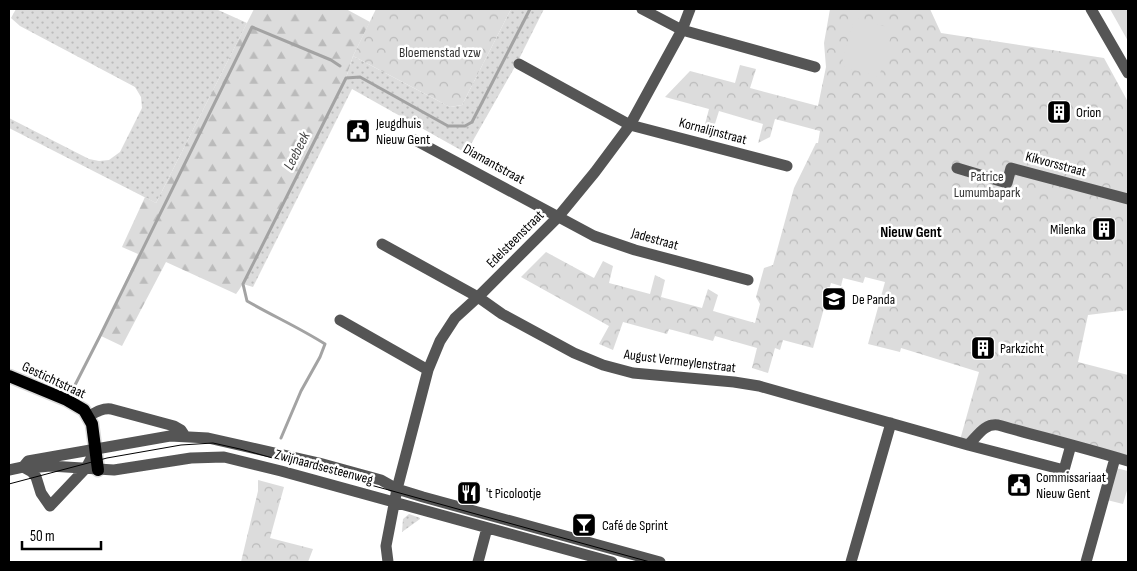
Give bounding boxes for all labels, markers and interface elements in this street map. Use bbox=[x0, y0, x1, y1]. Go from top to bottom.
park label: Bloemenstad vzw bbox=[399, 44, 481, 61]
building icon: Orion bbox=[1046, 99, 1072, 125]
place label: Orion bbox=[1076, 104, 1101, 121]
street label: Kornalijnstraat bbox=[677, 114, 749, 148]
place label: Jeugdhuis Nieuw Gent bbox=[375, 115, 430, 148]
public building icon: Jeugdhuis Nieuw Gent bbox=[345, 118, 371, 144]
water label: Leebeek bbox=[279, 128, 315, 173]
street label: Diamantstraat bbox=[460, 140, 528, 188]
street label: Kikvorsstraat bbox=[1024, 148, 1088, 180]
park label: Patrice Lumumbapark bbox=[954, 168, 1021, 201]
street label: Edelsteenstraat bbox=[483, 207, 547, 271]
building icon: Milenka bbox=[1091, 216, 1117, 242]
place label: Milenka bbox=[1050, 221, 1086, 238]
district label: Nieuw Gent bbox=[880, 223, 942, 242]
street label: Jadestraat bbox=[629, 224, 680, 254]
school or university icon: De Panda bbox=[821, 286, 847, 312]
place label: De Panda bbox=[852, 291, 895, 308]
building icon: Parkzicht bbox=[970, 335, 996, 361]
place label: Parkzicht bbox=[1000, 340, 1044, 357]
street label: August Vermeylenstraat bbox=[622, 346, 737, 376]
street label: Gestichtstraat bbox=[19, 358, 89, 402]
street label: Zwijnaardsesteenweg bbox=[273, 446, 375, 488]
place label: Commissariaat Nieuw Gent bbox=[1036, 469, 1106, 502]
public building icon: Commissariaat Nieuw Gent bbox=[1006, 472, 1032, 498]
restaurant icon: 't Picolootje bbox=[456, 480, 482, 506]
place label: 't Picolootje bbox=[486, 485, 541, 502]
bar icon: Café de Sprint bbox=[571, 512, 597, 538]
place label: Café de Sprint bbox=[602, 517, 668, 534]
scale bar bbox=[22, 518, 101, 550]
text: 50 m bbox=[30, 527, 55, 546]

